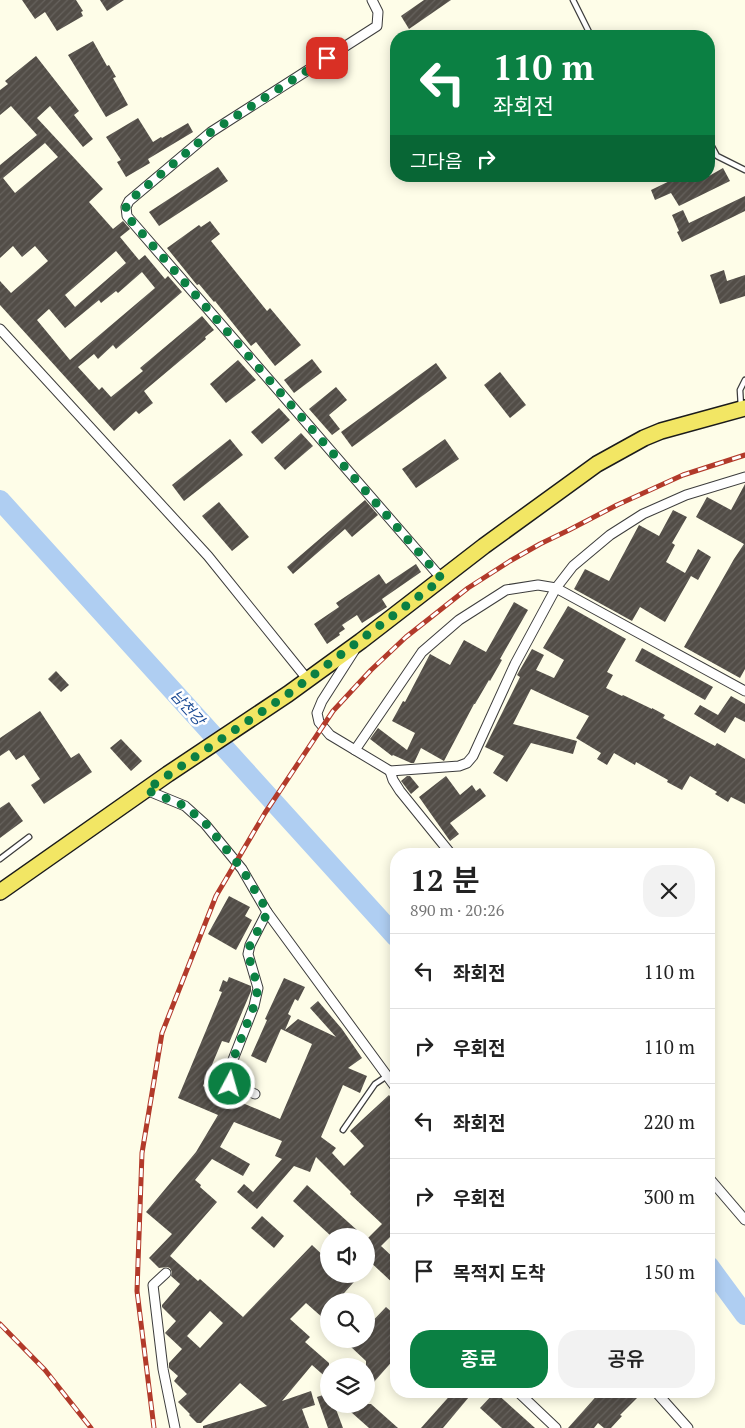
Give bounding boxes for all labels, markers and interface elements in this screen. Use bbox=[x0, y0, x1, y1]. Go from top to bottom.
pin bbox=[306, 37, 348, 79]
icon: arrive bbox=[313, 44, 341, 72]
text: 110 m bbox=[493, 44, 594, 90]
icon: left bbox=[410, 50, 475, 115]
text: 좌회전 bbox=[493, 91, 554, 120]
icon: right bbox=[472, 145, 500, 173]
text: 그다음 bbox=[410, 148, 462, 173]
water label: 남천강 bbox=[167, 685, 211, 731]
text: 12 분 bbox=[410, 860, 480, 900]
button: close bbox=[643, 865, 695, 917]
text: 890 m · 20:26 bbox=[410, 899, 504, 921]
icon: left bbox=[410, 957, 438, 985]
text: 110 m bbox=[644, 959, 695, 984]
text: 좌회전 bbox=[453, 960, 505, 985]
icon: right bbox=[410, 1032, 438, 1060]
text: 110 m bbox=[644, 1034, 695, 1059]
text: 우회전 bbox=[453, 1035, 505, 1060]
position arrow bbox=[203, 1057, 255, 1109]
icon: left bbox=[410, 1107, 438, 1135]
text: 220 m bbox=[644, 1109, 695, 1134]
text: 좌회전 bbox=[453, 1110, 505, 1135]
icon: right bbox=[410, 1182, 438, 1210]
text: 300 m bbox=[644, 1184, 695, 1209]
text: 우회전 bbox=[453, 1185, 505, 1210]
map controls bbox=[320, 1228, 375, 1413]
button: sound bbox=[320, 1228, 375, 1283]
icon: arrive bbox=[410, 1257, 438, 1285]
text: 150 m bbox=[644, 1259, 695, 1284]
text: 목적지 도착 bbox=[453, 1260, 546, 1285]
button: search bbox=[320, 1293, 375, 1348]
button: 종료 bbox=[410, 1330, 548, 1388]
button: 공유 bbox=[558, 1330, 695, 1388]
button: layers bbox=[320, 1358, 375, 1413]

